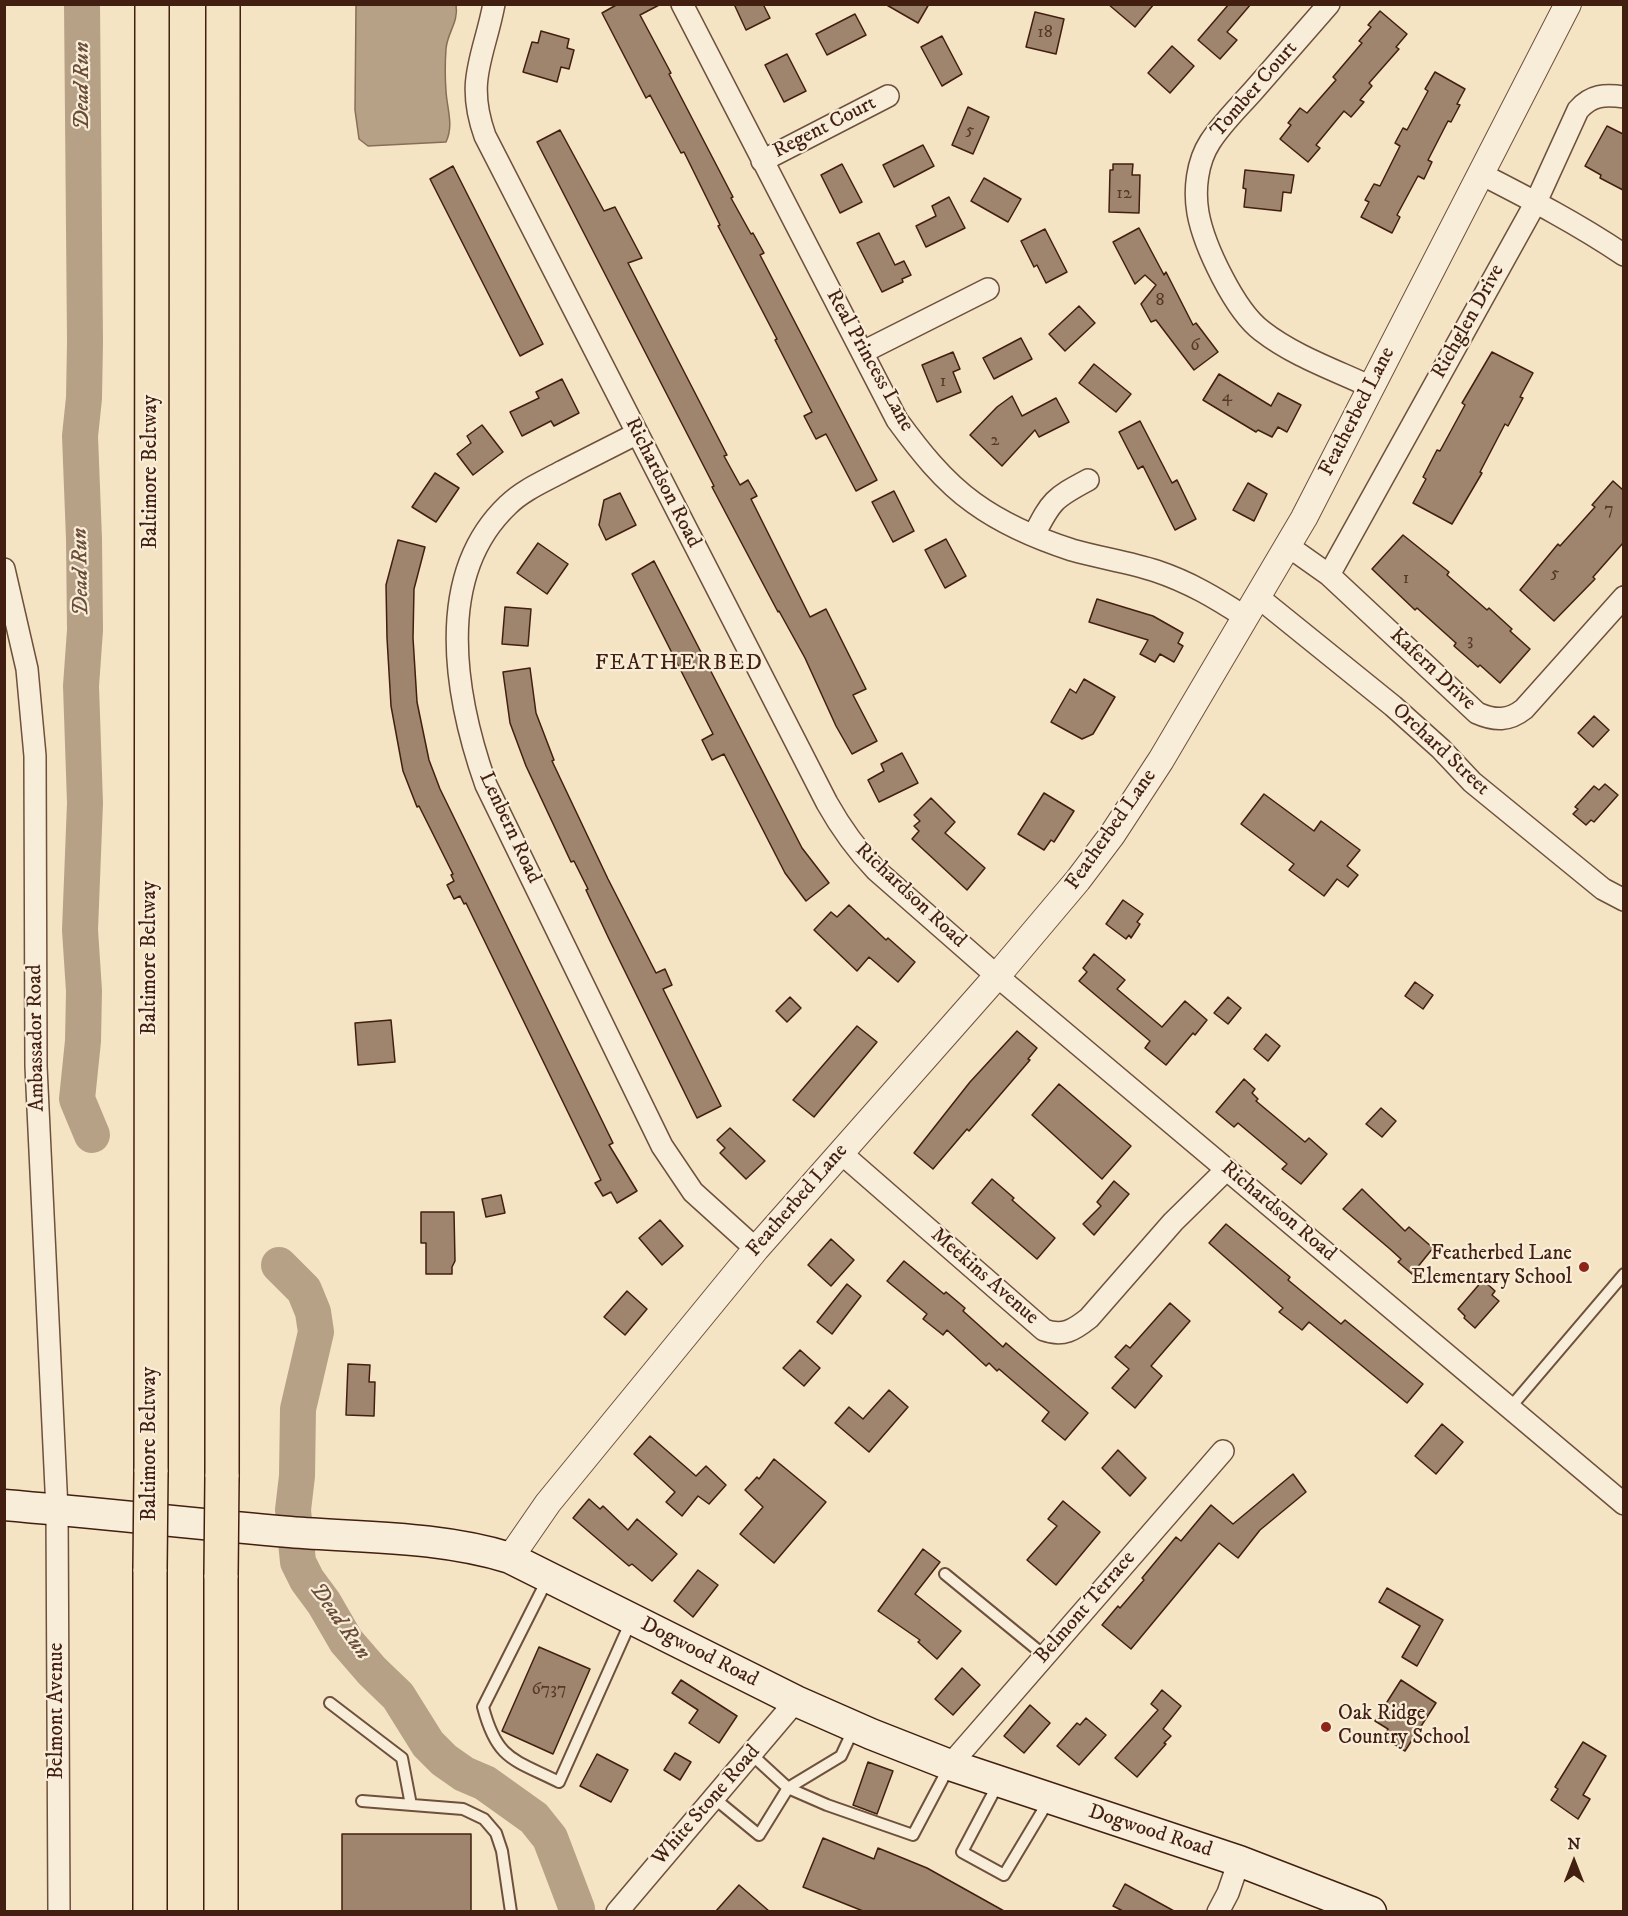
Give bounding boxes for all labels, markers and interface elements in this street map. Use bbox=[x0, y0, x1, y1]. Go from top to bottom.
house number: 18 bbox=[1037, 22, 1053, 44]
street label: Tomber Court bbox=[1206, 37, 1304, 143]
water label: Dead Run bbox=[70, 42, 96, 130]
street label: Regent Court bbox=[769, 91, 881, 165]
house number: 5 bbox=[966, 120, 974, 142]
house number: 12 bbox=[1116, 183, 1132, 205]
street label: Richglen Drive bbox=[1427, 260, 1511, 384]
street label: Real Princess Lane bbox=[820, 286, 918, 436]
house number: 8 bbox=[1155, 290, 1165, 312]
house number: 6 bbox=[1190, 335, 1200, 357]
street label: Featherbed Lane bbox=[1315, 343, 1401, 481]
house number: 1 bbox=[940, 371, 946, 393]
house number: 4 bbox=[1222, 386, 1232, 408]
street label: Baltimore Beltway bbox=[139, 395, 165, 549]
street label: Richardson Road bbox=[618, 414, 706, 552]
house number: 2 bbox=[991, 430, 999, 452]
house number: 7 bbox=[1604, 499, 1614, 521]
water label: Dead Run bbox=[68, 528, 96, 616]
house number: 5 bbox=[1551, 563, 1559, 585]
house number: 1 bbox=[1403, 568, 1409, 590]
street label: Kafern Drive bbox=[1384, 624, 1480, 716]
house number: 3 bbox=[1467, 630, 1473, 652]
district label: FEATHERBED bbox=[595, 651, 763, 677]
street label: Orchard Street bbox=[1386, 699, 1494, 801]
street label: Featherbed Lane bbox=[1061, 765, 1163, 895]
street label: Lenbern Road bbox=[472, 768, 546, 888]
street label: Richardson Road bbox=[849, 838, 971, 954]
street label: Baltimore Beltway bbox=[138, 881, 164, 1035]
street label: Ambassador Road bbox=[23, 964, 51, 1112]
street label: Featherbed Lane bbox=[742, 1139, 854, 1263]
street label: Richardson Road bbox=[1215, 1156, 1341, 1268]
street label: Meekins Avenue bbox=[925, 1223, 1043, 1331]
place label: Featherbed Lane Elementary School bbox=[1411, 1242, 1572, 1292]
marker: Featherbed Lane Elementary School bbox=[1577, 1260, 1591, 1274]
street label: Baltimore Beltway bbox=[138, 1367, 164, 1521]
street label: Belmont Terrace bbox=[1030, 1547, 1142, 1669]
water label: Dead Run bbox=[303, 1578, 375, 1666]
street label: Dogwood Road bbox=[636, 1613, 762, 1693]
street label: Belmont Avenue bbox=[45, 1643, 71, 1779]
house number: 6737 bbox=[531, 1679, 567, 1701]
place label: Oak Ridge Country School bbox=[1338, 1702, 1470, 1752]
marker: Oak Ridge Country School bbox=[1319, 1720, 1333, 1734]
street label: White Stone Road bbox=[648, 1741, 766, 1871]
street label: Dogwood Road bbox=[1085, 1800, 1215, 1864]
north arrow bbox=[1544, 1832, 1604, 1892]
text: N bbox=[1567, 1834, 1581, 1854]

